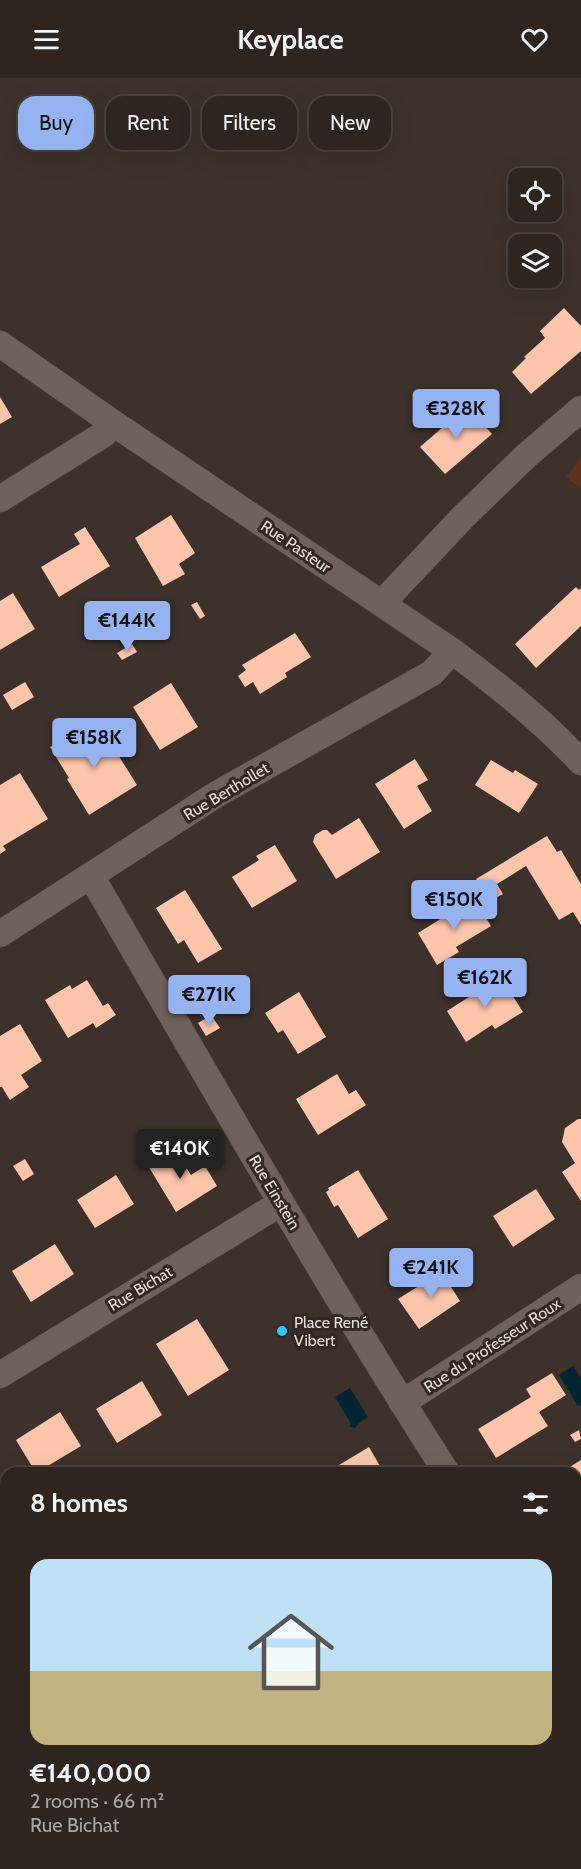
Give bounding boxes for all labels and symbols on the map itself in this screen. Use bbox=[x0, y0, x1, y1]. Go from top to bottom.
pin: €328K bbox=[414, 389, 498, 440]
street label: Rue Pasteur bbox=[257, 516, 335, 577]
pin: €144K bbox=[85, 601, 169, 652]
pin: €158K bbox=[52, 718, 136, 769]
street label: Rue Berthollet bbox=[180, 758, 273, 824]
pin: €150K bbox=[412, 880, 496, 931]
pin: €162K bbox=[443, 958, 527, 1009]
pin: €271K bbox=[167, 975, 251, 1026]
pin: €140K bbox=[138, 1129, 222, 1180]
street label: Rue Einstein bbox=[245, 1152, 304, 1233]
pin: €241K bbox=[389, 1248, 473, 1299]
street label: Rue Bichat bbox=[105, 1262, 176, 1315]
street label: Rue du Professeur Roux bbox=[420, 1294, 564, 1397]
place label: Place René Vibert bbox=[294, 1313, 368, 1350]
marker: Place René Vibert bbox=[275, 1324, 289, 1338]

